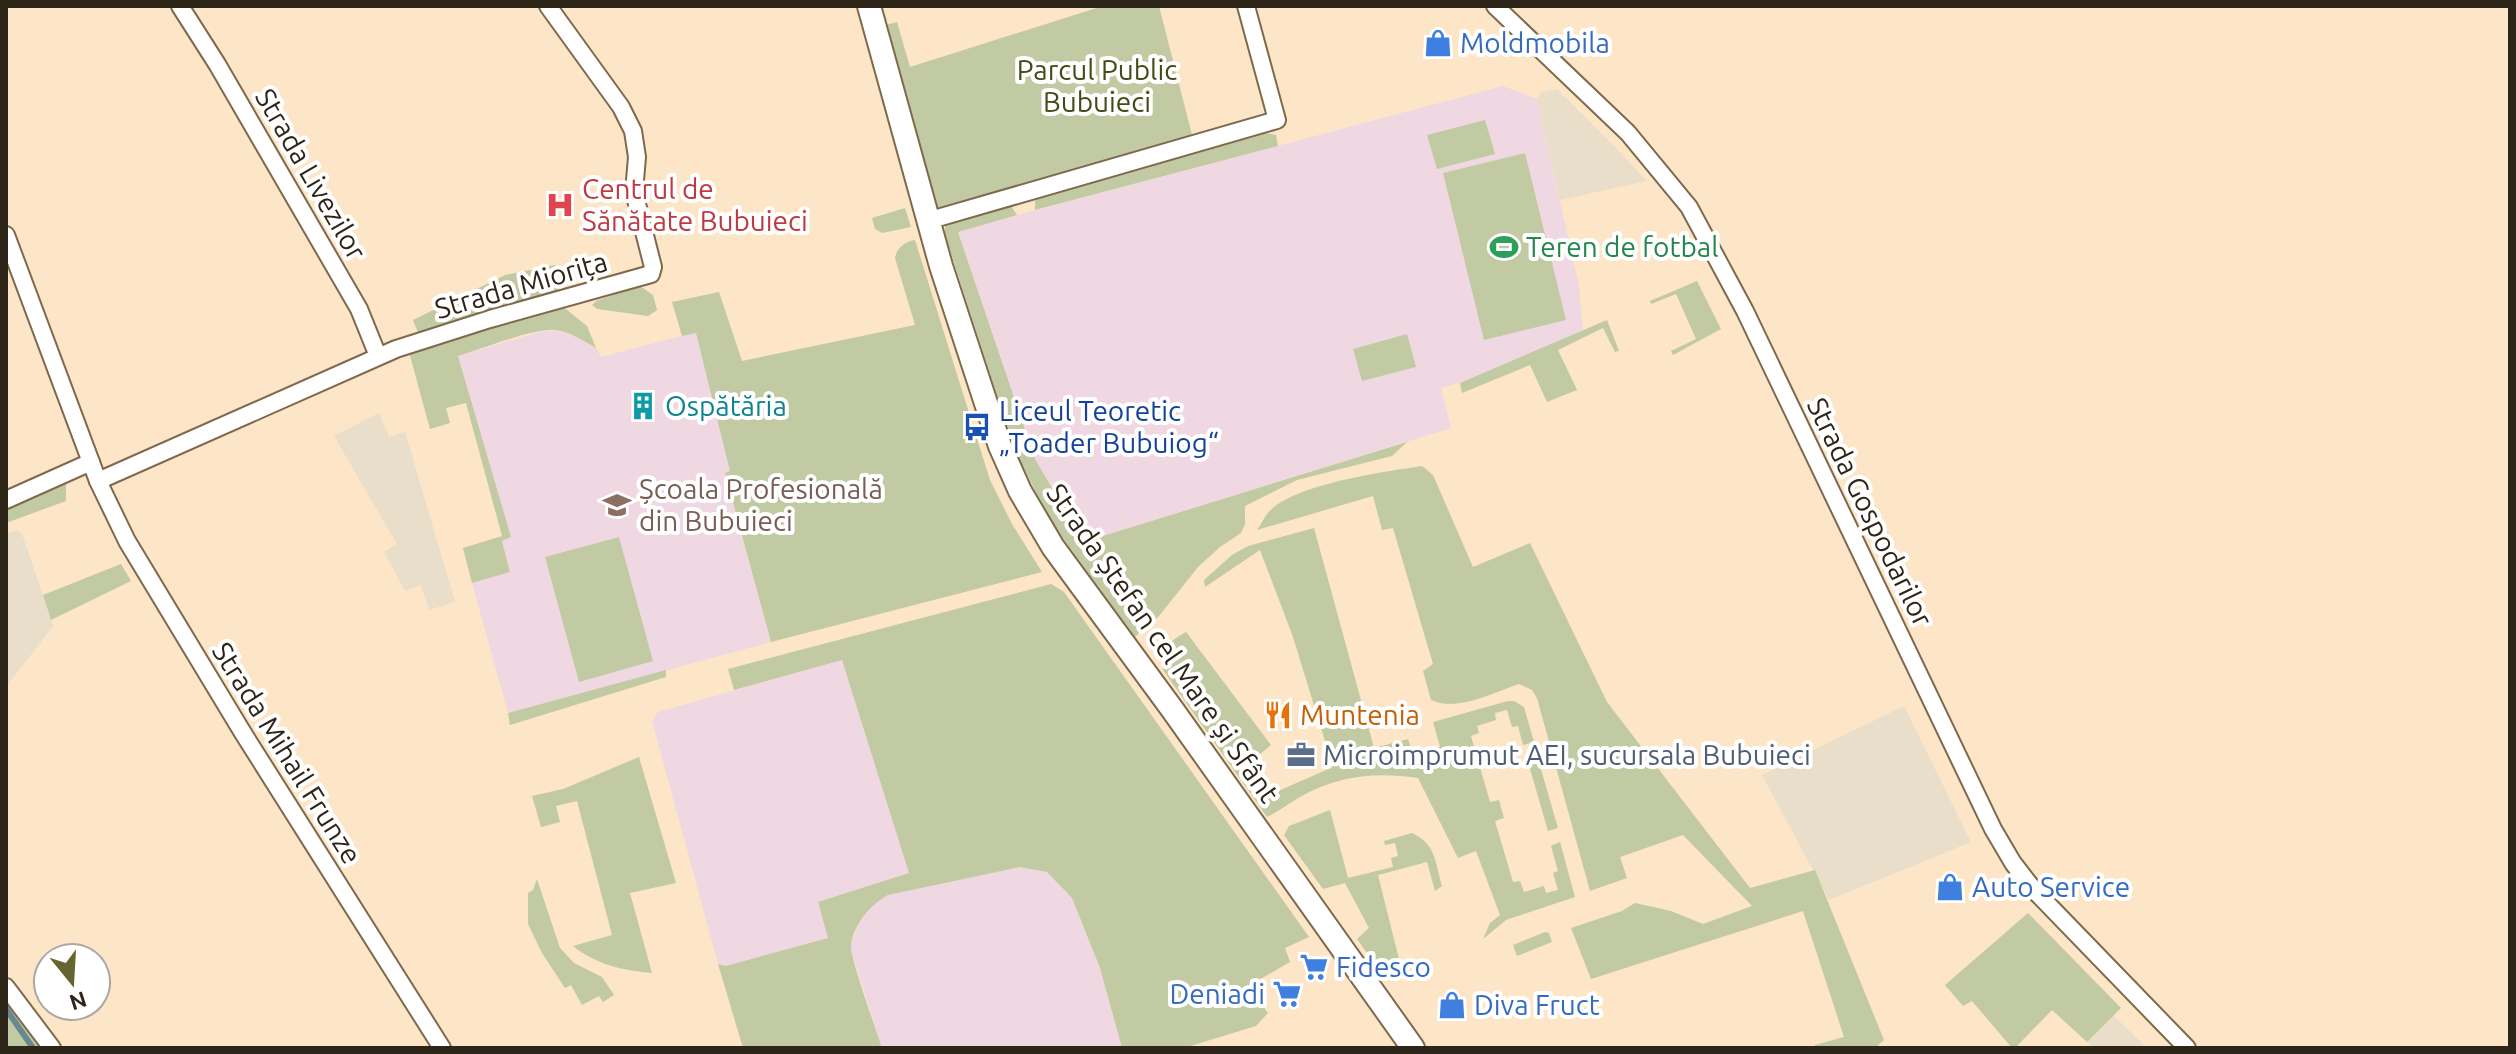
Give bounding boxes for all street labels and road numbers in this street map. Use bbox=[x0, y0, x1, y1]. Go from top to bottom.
street label: Strada Livezilor bbox=[250, 83, 373, 265]
street label: Strada Miorița bbox=[431, 245, 611, 324]
street label: Strada Gospodarilor bbox=[1802, 393, 1939, 631]
street label: Strada Ștefan cel Mare și Sfânt bbox=[1041, 477, 1286, 808]
street label: Strada Mihail Frunze bbox=[207, 636, 368, 869]

